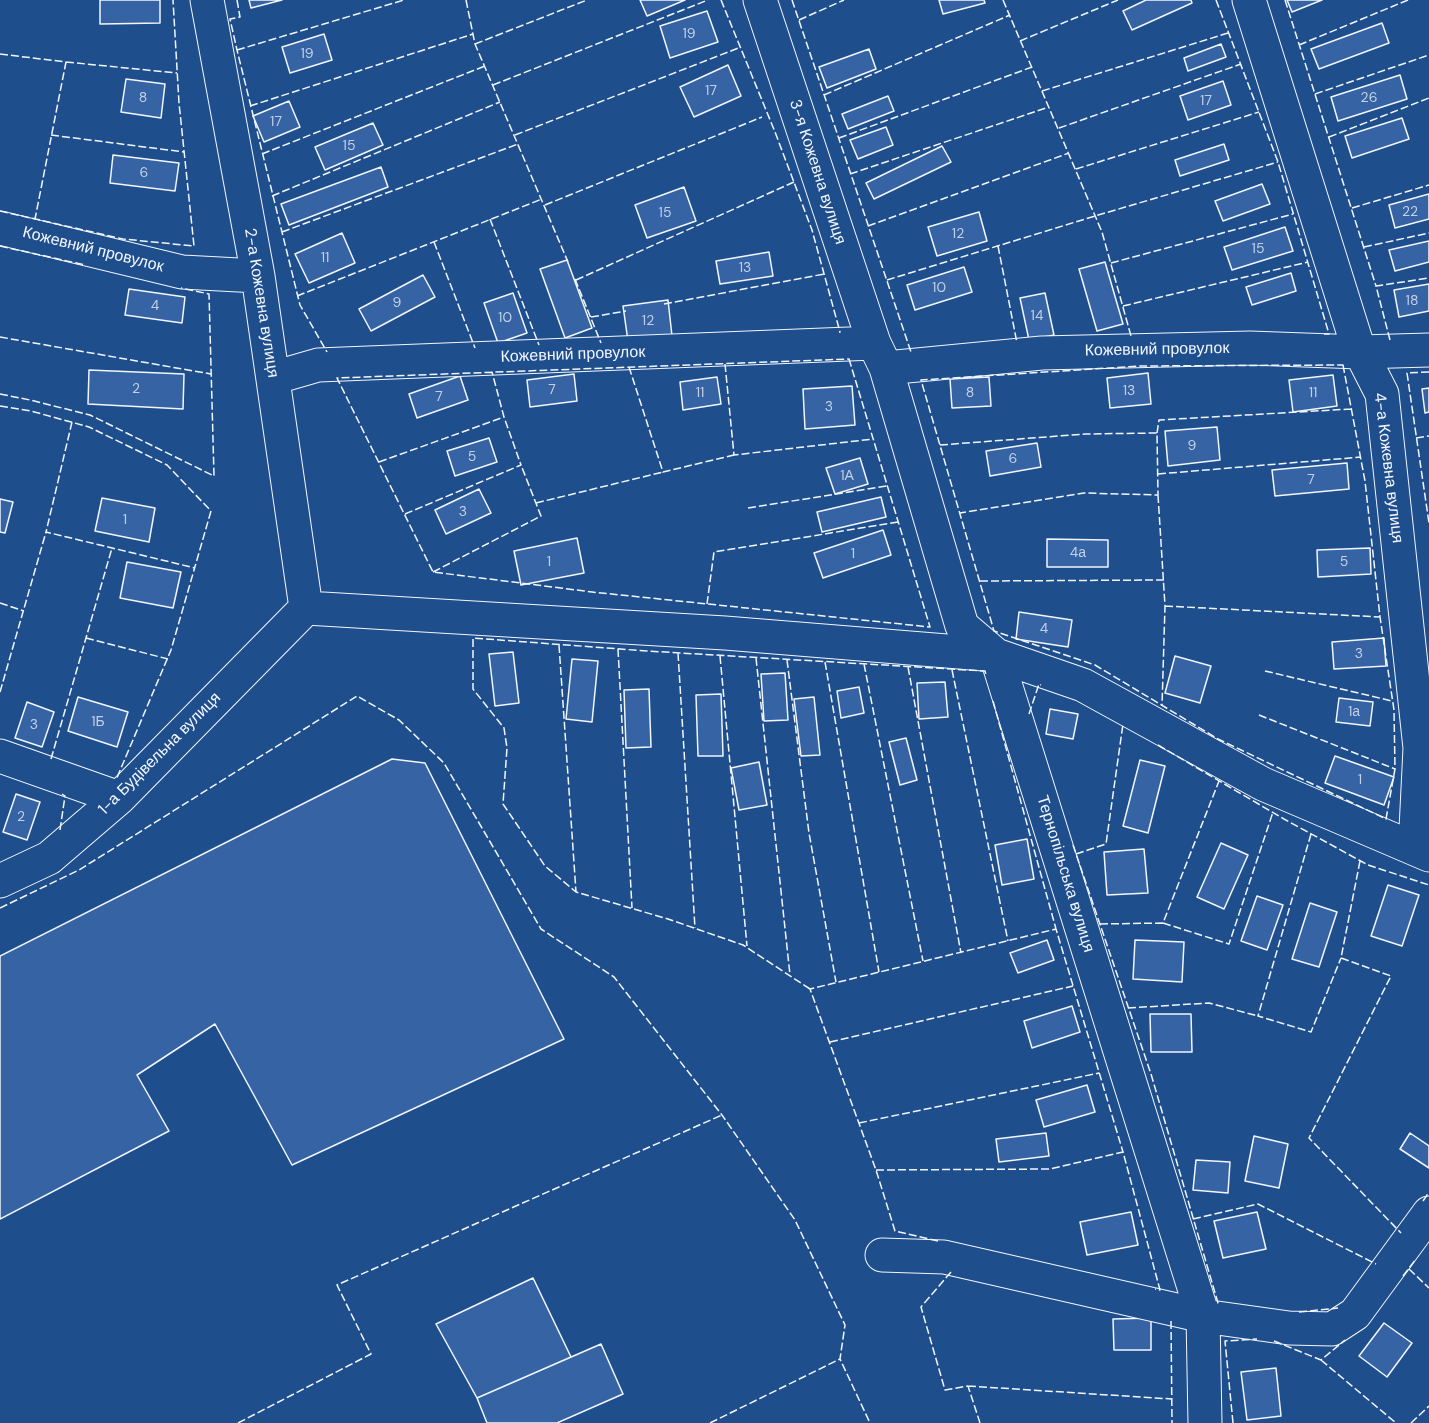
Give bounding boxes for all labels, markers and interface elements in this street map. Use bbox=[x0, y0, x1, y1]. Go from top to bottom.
house number: 19 bbox=[682, 26, 696, 42]
house number: 19 bbox=[300, 46, 314, 62]
house number: 17 bbox=[705, 83, 717, 99]
house number: 8 bbox=[139, 90, 147, 106]
house number: 26 bbox=[1361, 90, 1377, 106]
house number: 17 bbox=[1200, 93, 1212, 109]
street label: 3-я Кожевна вулиця bbox=[785, 97, 849, 247]
house number: 17 bbox=[270, 114, 282, 130]
house number: 15 bbox=[343, 138, 355, 154]
house number: 6 bbox=[140, 165, 148, 181]
house number: 22 bbox=[1402, 204, 1418, 220]
house number: 15 bbox=[659, 205, 671, 221]
street label: Кожевний провулок bbox=[20, 223, 166, 277]
house number: 12 bbox=[952, 226, 964, 242]
street label: 2-а Кожевна вулиця bbox=[240, 227, 282, 379]
house number: 15 bbox=[1252, 241, 1264, 257]
house number: 11 bbox=[321, 250, 329, 266]
house number: 13 bbox=[739, 260, 751, 276]
house number: 10 bbox=[932, 280, 946, 296]
house number: 18 bbox=[1406, 293, 1418, 309]
house number: 9 bbox=[393, 295, 401, 311]
house number: 4 bbox=[151, 298, 159, 314]
house number: 14 bbox=[1031, 308, 1043, 324]
house number: 10 bbox=[498, 310, 512, 326]
house number: 12 bbox=[642, 313, 654, 329]
street label: Кожевний провулок bbox=[1084, 339, 1230, 361]
street label: Кожевний провулок bbox=[500, 343, 646, 367]
house number: 2 bbox=[132, 381, 140, 397]
house number: 7 bbox=[548, 382, 556, 398]
house number: 13 bbox=[1123, 383, 1135, 399]
house number: 11 bbox=[696, 385, 704, 401]
house number: 8 bbox=[966, 385, 974, 401]
house number: 11 bbox=[1309, 385, 1317, 401]
house number: 7 bbox=[435, 389, 443, 405]
street label: 4-а Кожевна вулиця bbox=[1369, 392, 1407, 544]
house number: 3 bbox=[825, 399, 833, 415]
house number: 9 bbox=[1188, 438, 1196, 454]
house number: 5 bbox=[468, 449, 476, 465]
house number: 6 bbox=[1009, 451, 1017, 467]
house number: 1А bbox=[840, 468, 854, 484]
house number: 7 bbox=[1307, 472, 1315, 488]
house number: 3 bbox=[459, 504, 467, 520]
house number: 1 bbox=[123, 512, 127, 528]
house number: 4а bbox=[1070, 545, 1086, 561]
house number: 1 bbox=[851, 546, 855, 562]
house number: 1 bbox=[547, 554, 551, 570]
house number: 5 bbox=[1340, 554, 1348, 570]
house number: 4 bbox=[1040, 621, 1048, 637]
house number: 3 bbox=[1355, 646, 1363, 662]
street label: 1-а Будівельна вулиця bbox=[95, 689, 225, 819]
house number: 1а bbox=[1348, 704, 1360, 720]
house number: 1Б bbox=[91, 714, 105, 730]
house number: 3 bbox=[30, 717, 38, 733]
house number: 1 bbox=[1358, 772, 1362, 788]
street label: Тернопільська вулиця bbox=[1032, 793, 1098, 955]
house number: 2 bbox=[17, 809, 25, 825]

